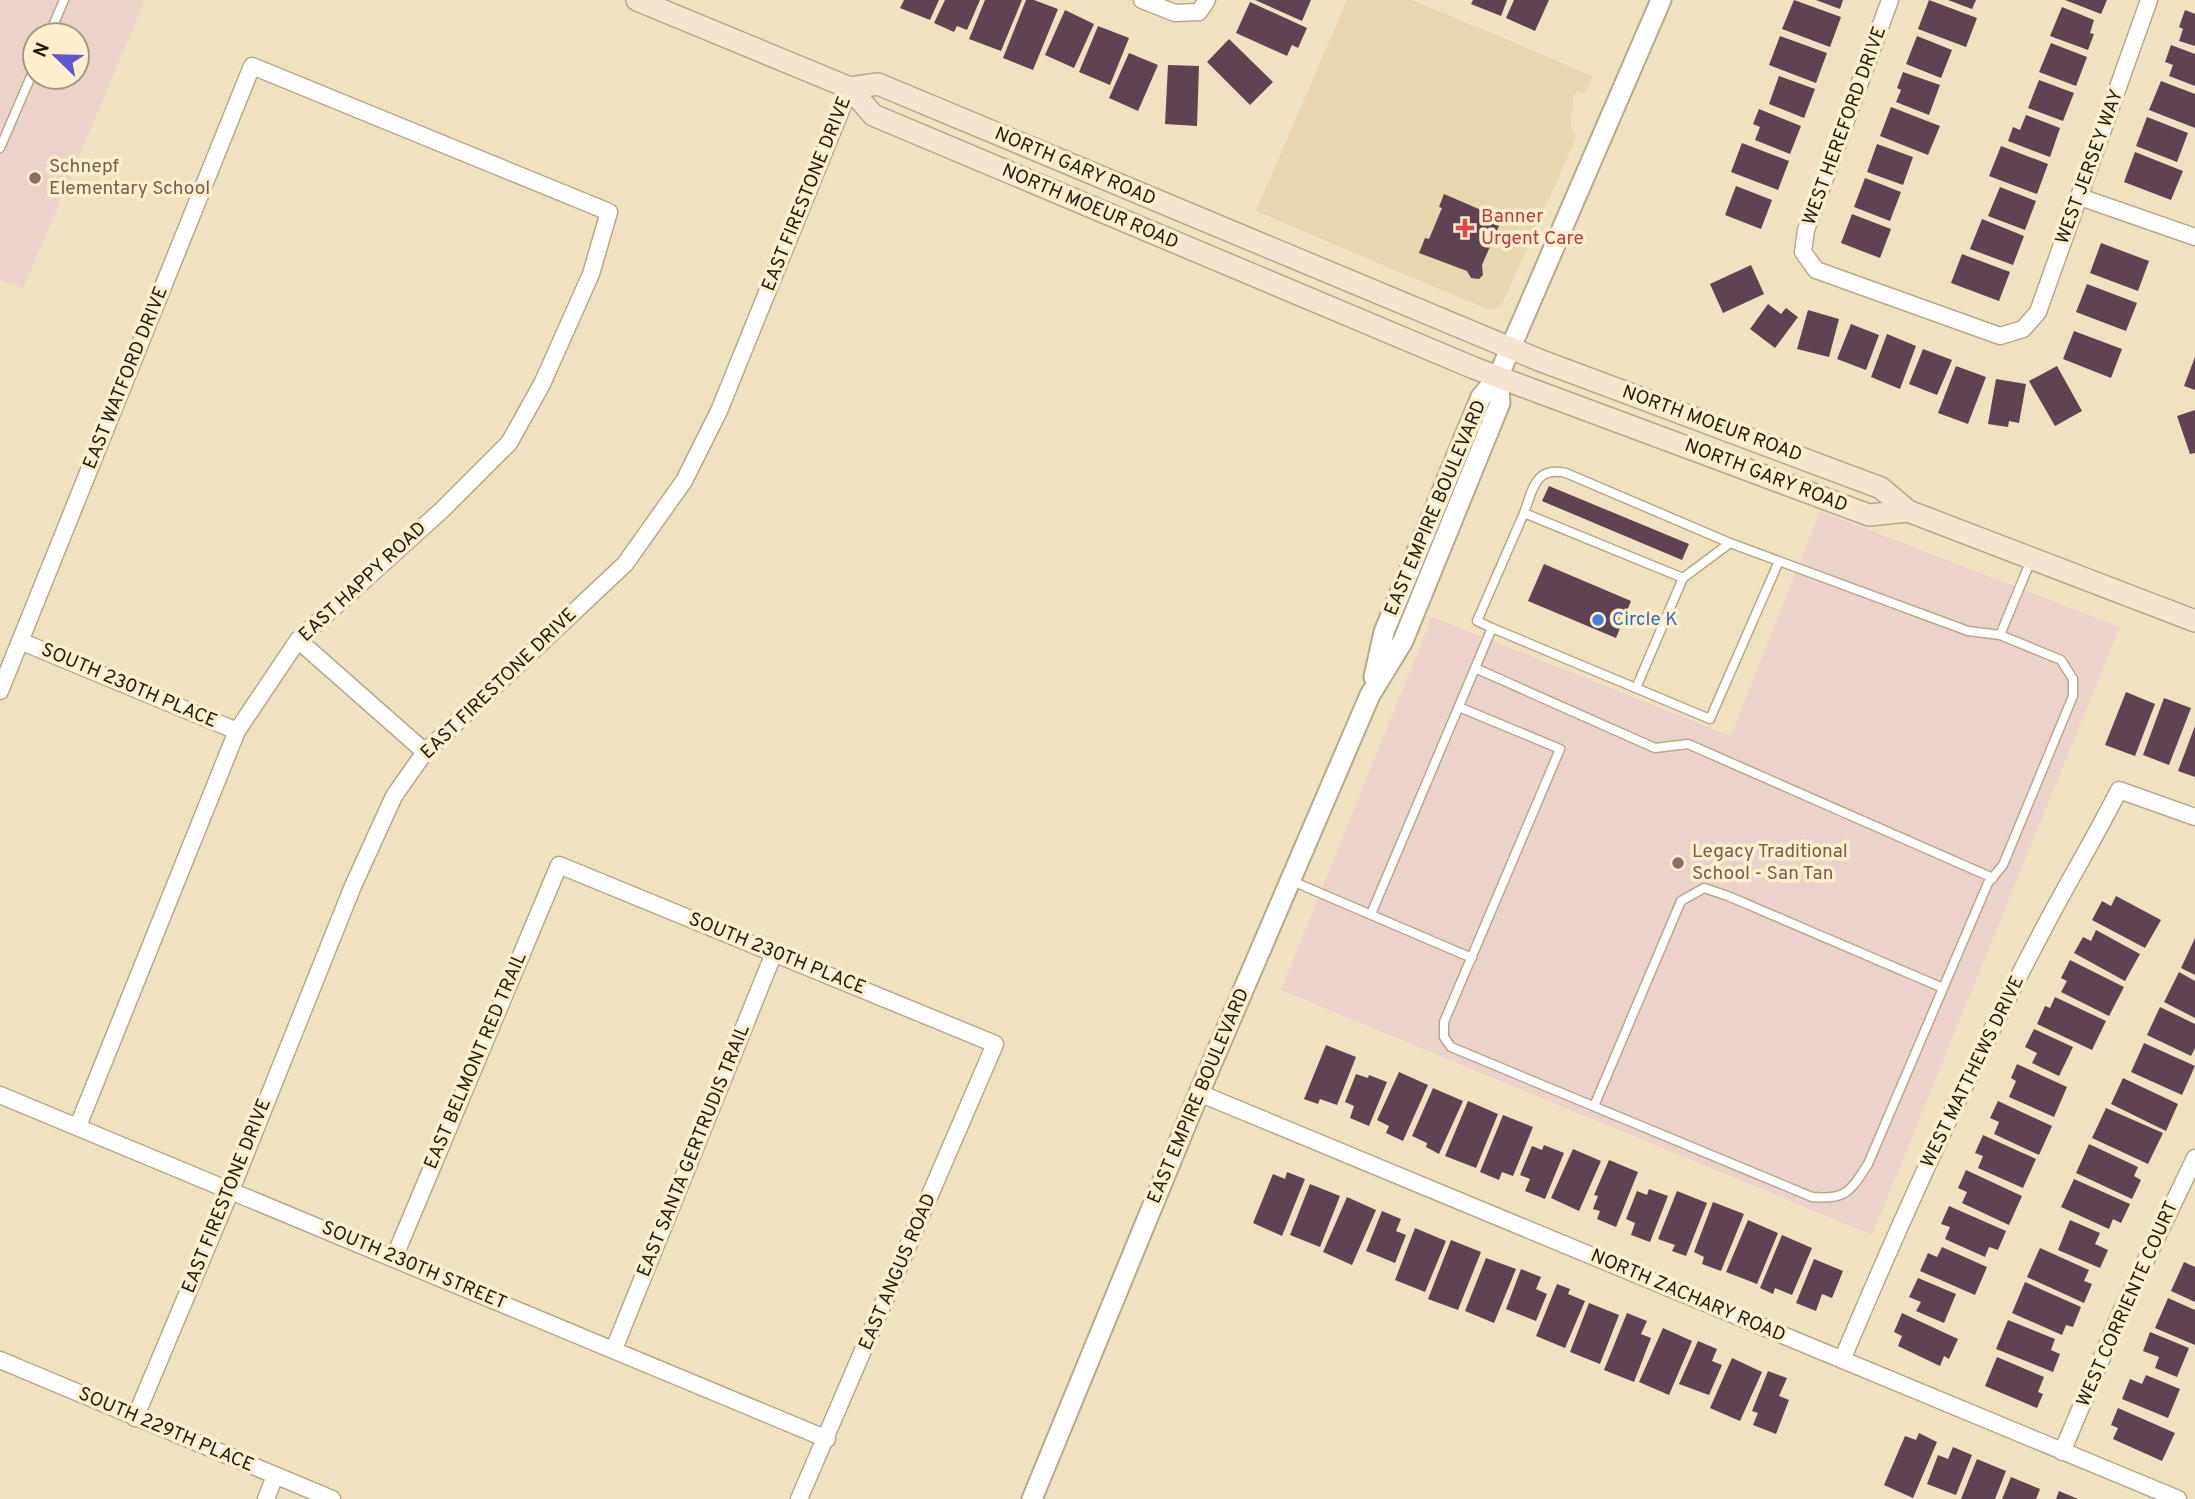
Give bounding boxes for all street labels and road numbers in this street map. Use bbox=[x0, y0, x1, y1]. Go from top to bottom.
street label: WEST HEREFORD DRIVE bbox=[1798, 23, 1892, 229]
street label: WEST JERSEY WAY bbox=[2051, 86, 2129, 248]
street label: EAST FIRESTONE DRIVE bbox=[757, 93, 857, 295]
street label: NORTH GARY ROAD bbox=[991, 122, 1159, 212]
street label: NORTH MOEUR ROAD bbox=[998, 159, 1182, 255]
street label: EAST WATFORD DRIVE bbox=[78, 283, 174, 473]
street label: NORTH MOEUR ROAD bbox=[1619, 380, 1805, 468]
street label: EAST EMPIRE BOULEVARD bbox=[1380, 397, 1492, 619]
street label: NORTH GARY ROAD bbox=[1681, 434, 1851, 518]
street label: EAST HAPPY ROAD bbox=[294, 517, 432, 647]
street label: EAST FIRESTONE DRIVE bbox=[416, 603, 582, 765]
street label: SOUTH 230TH PLACE bbox=[37, 638, 221, 734]
street label: SOUTH 230TH PLACE bbox=[685, 907, 869, 1001]
street label: EAST BELMONT RED TRAIL bbox=[419, 949, 533, 1173]
street label: WEST MATTHEWS DRIVE bbox=[1916, 972, 2030, 1172]
street label: EAST EMPIRE BOULEVARD bbox=[1143, 985, 1255, 1207]
street label: EAST SANTA GERTRUDIS TRAIL bbox=[632, 1021, 756, 1281]
street label: EAST FIRESTONE DRIVE bbox=[177, 1095, 277, 1297]
street label: EAST ANGUS ROAD bbox=[854, 1190, 942, 1354]
street label: WEST CORRIENTE COURT bbox=[2072, 1197, 2184, 1411]
street label: SOUTH 230TH STREET bbox=[318, 1216, 510, 1316]
street label: NORTH ZACHARY ROAD bbox=[1587, 1244, 1789, 1348]
street label: SOUTH 229TH PLACE bbox=[75, 1382, 257, 1478]

